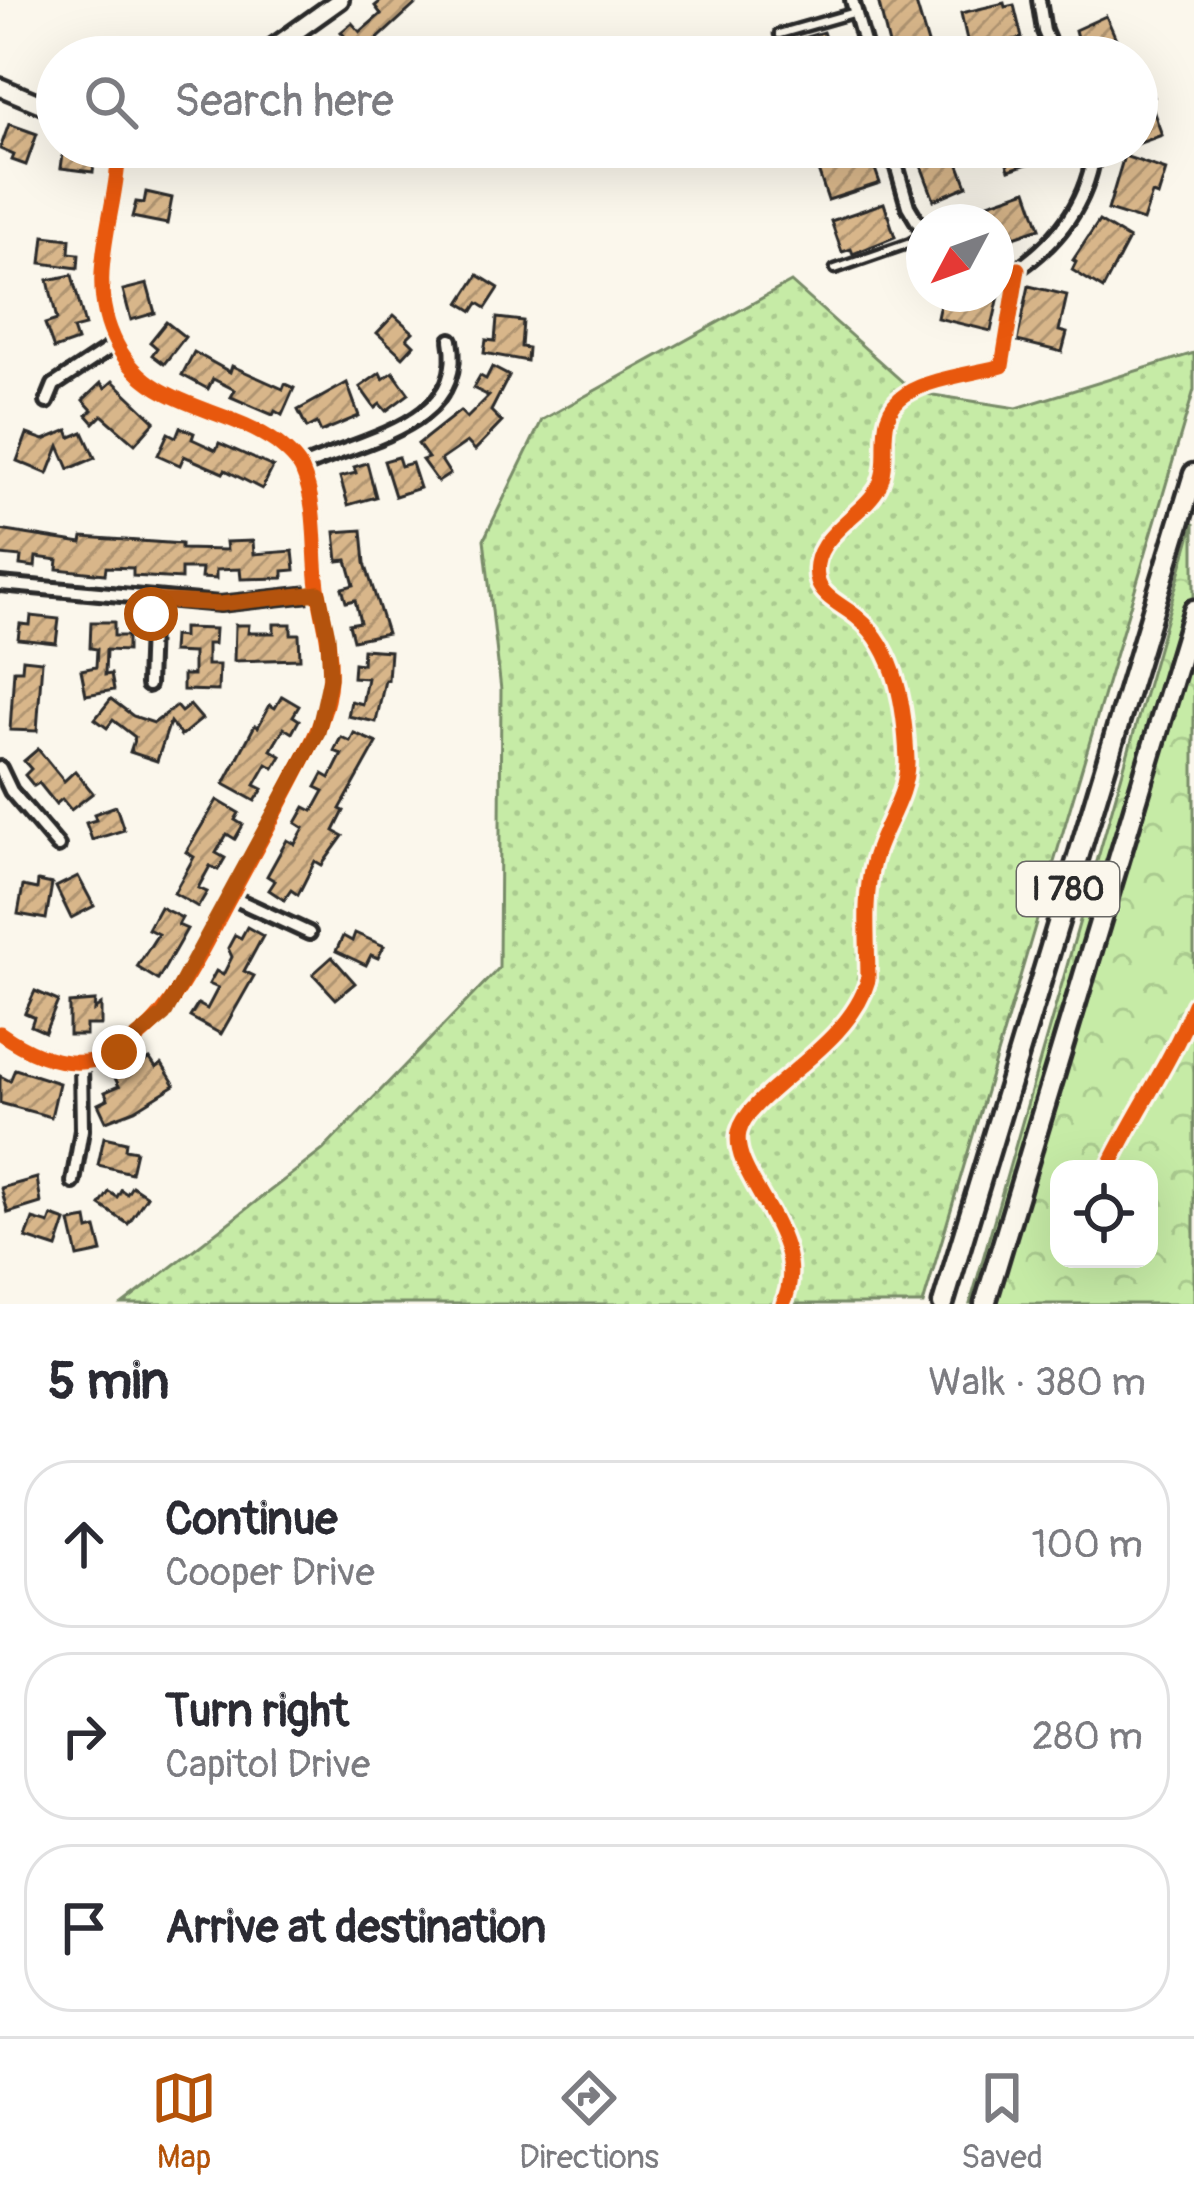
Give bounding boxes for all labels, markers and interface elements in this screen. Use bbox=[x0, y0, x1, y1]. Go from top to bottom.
search box bbox=[36, 36, 1158, 168]
icon: search bbox=[78, 69, 144, 135]
text: Search here bbox=[174, 74, 394, 130]
north arrow bbox=[906, 204, 1014, 312]
route start bbox=[124, 587, 178, 641]
road number: I 780 bbox=[1017, 862, 1119, 916]
route end bbox=[92, 1025, 146, 1079]
map controls bbox=[1050, 1160, 1158, 1268]
button: locate bbox=[1050, 1160, 1158, 1268]
text: 5 min bbox=[48, 1350, 169, 1414]
text: Walk · 380 m bbox=[928, 1358, 1146, 1407]
text: Continue bbox=[165, 1492, 338, 1548]
icon: ahead bbox=[51, 1511, 117, 1577]
text: 100 m bbox=[1031, 1520, 1143, 1569]
text: Cooper Drive bbox=[165, 1548, 375, 1597]
text: Turn right bbox=[165, 1684, 349, 1740]
icon: right bbox=[51, 1703, 117, 1769]
text: 280 m bbox=[1032, 1712, 1143, 1761]
text: Capitol Drive bbox=[165, 1740, 370, 1789]
icon: arrive bbox=[51, 1895, 117, 1961]
text: Arrive at destination bbox=[165, 1900, 546, 1956]
tab: Map bbox=[151, 2065, 217, 2178]
tab: Directions bbox=[519, 2065, 659, 2178]
tab: Saved bbox=[961, 2065, 1043, 2178]

